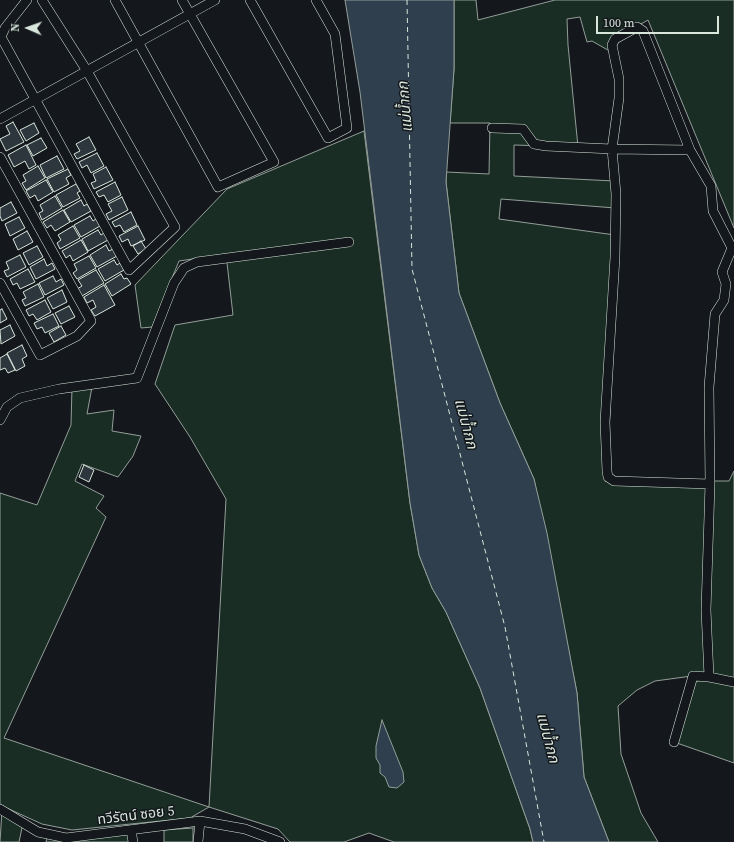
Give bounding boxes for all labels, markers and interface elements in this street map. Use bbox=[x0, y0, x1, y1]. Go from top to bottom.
north arrow bbox=[8, 8, 48, 48]
scale bar bbox=[598, 8, 721, 34]
text: 100 m bbox=[603, 15, 635, 31]
text: N bbox=[8, 23, 23, 32]
water label: แม่น้ำกก bbox=[395, 81, 417, 133]
water label: แม่น้ำกก bbox=[450, 397, 480, 451]
water label: แม่น้ำกก bbox=[532, 711, 562, 765]
street label: ทวีรัตน์ ซอย 5 bbox=[97, 803, 175, 829]

